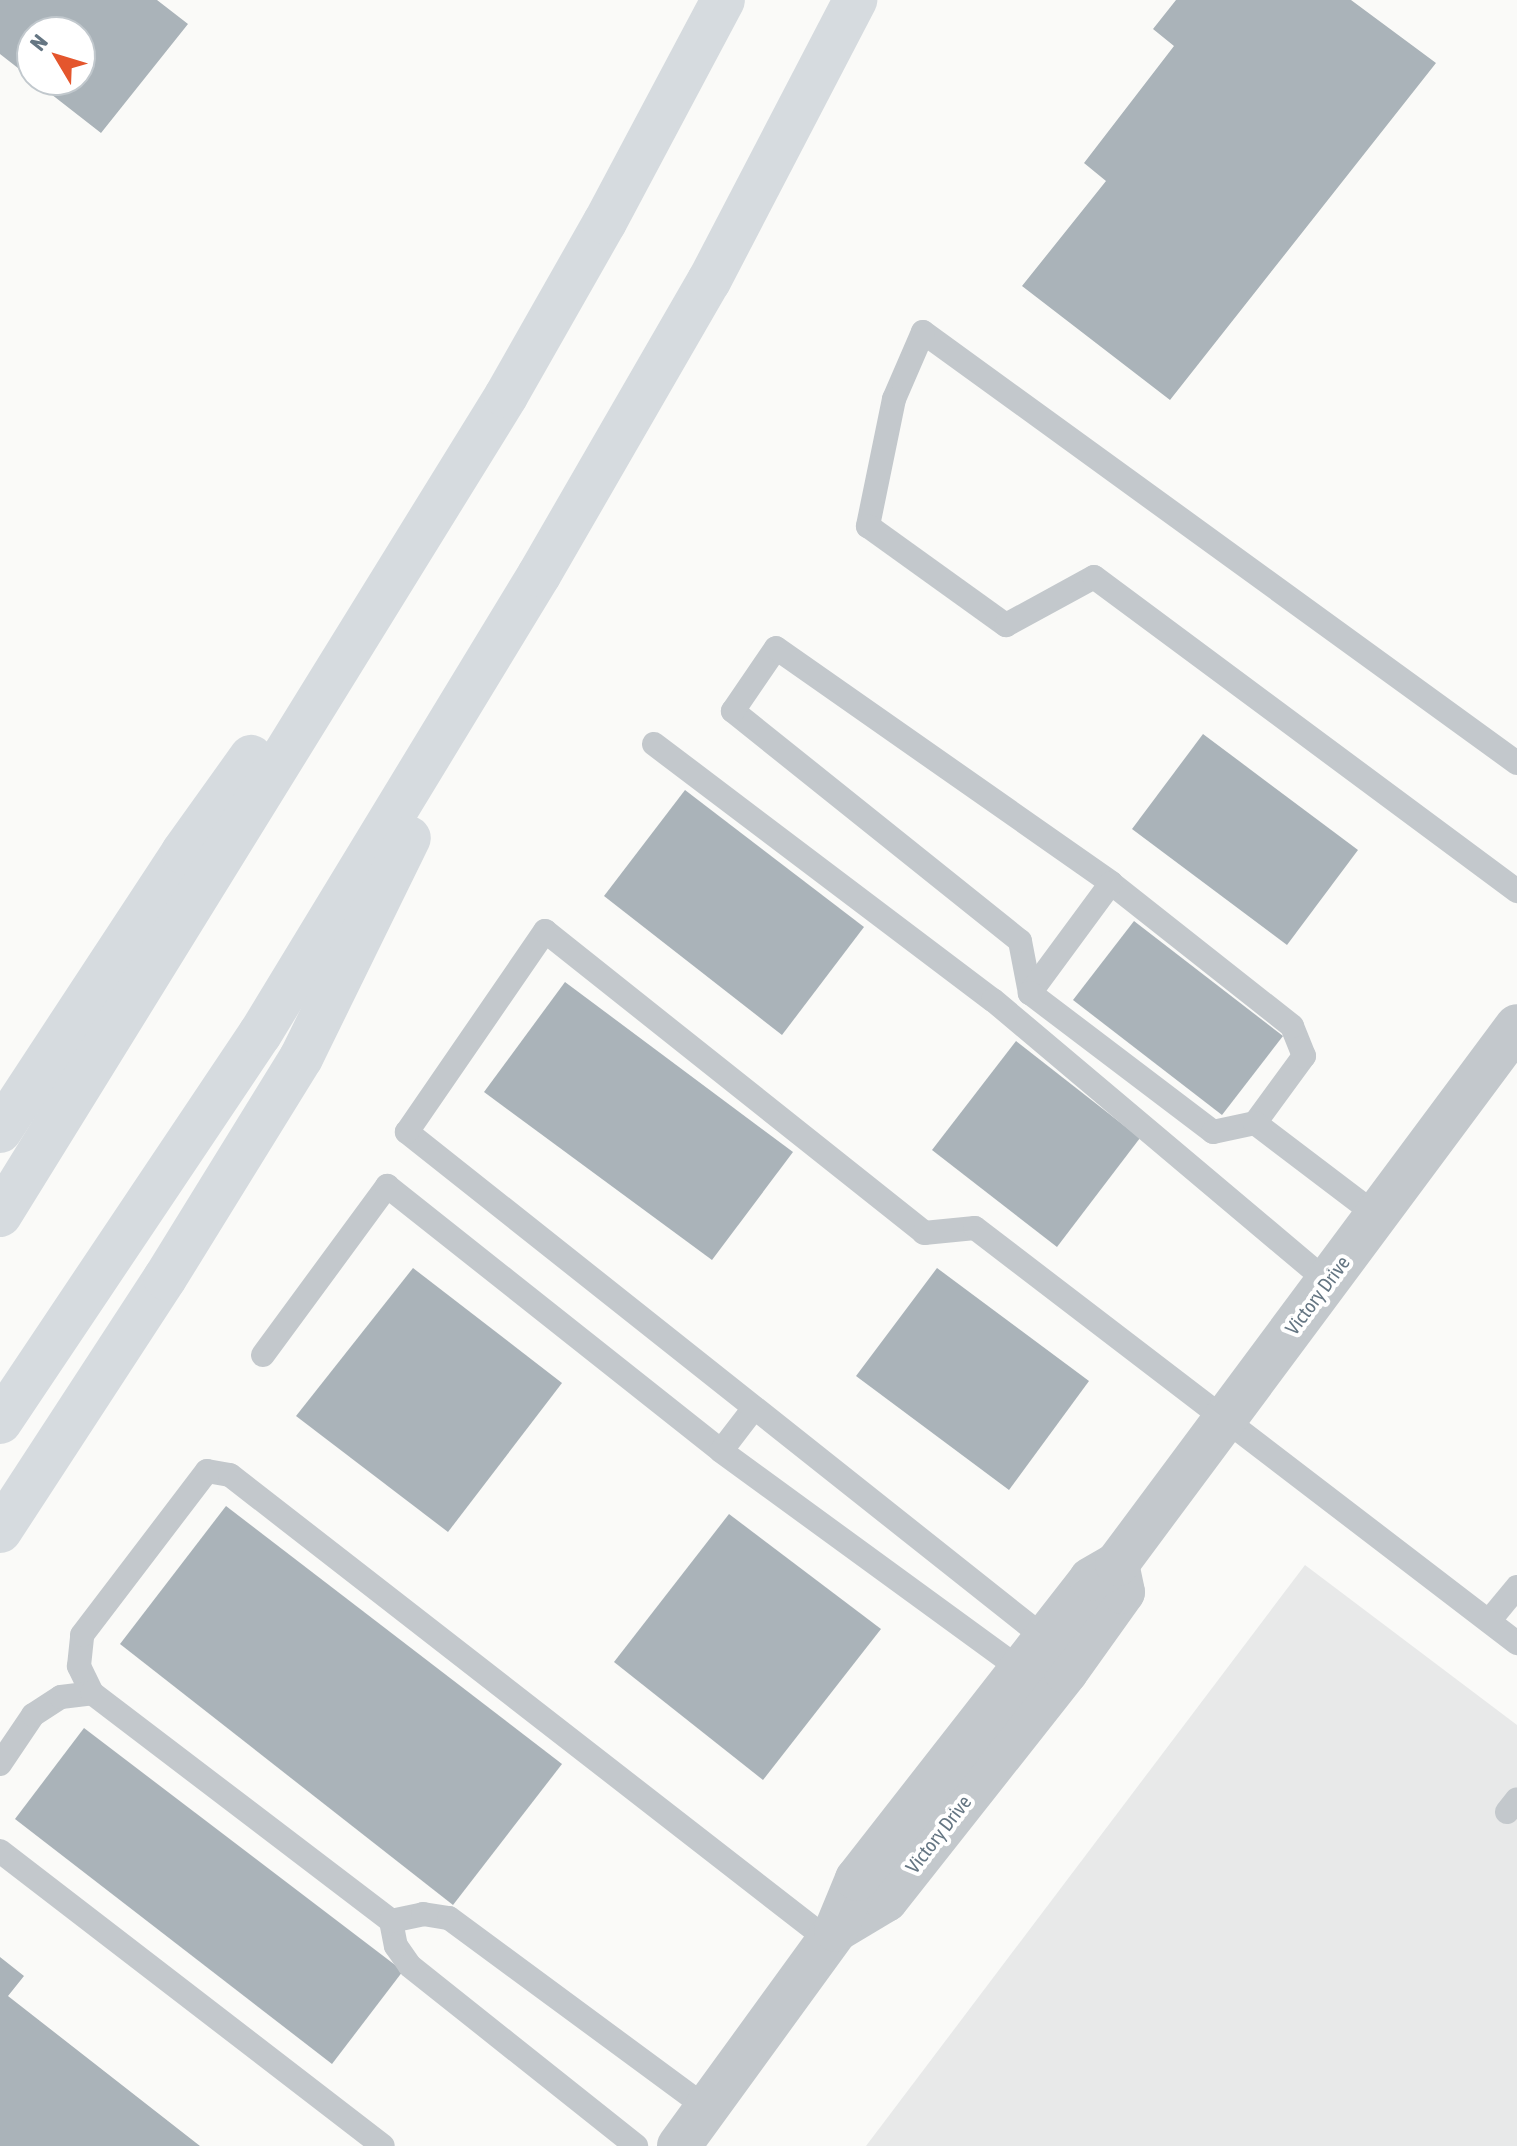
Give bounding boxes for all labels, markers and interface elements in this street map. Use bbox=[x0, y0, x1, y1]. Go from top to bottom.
north arrow bbox=[16, 16, 96, 96]
text: N bbox=[24, 29, 53, 56]
street label: Victory Drive bbox=[1280, 1251, 1354, 1339]
street label: Victory Drive bbox=[900, 1790, 976, 1878]

